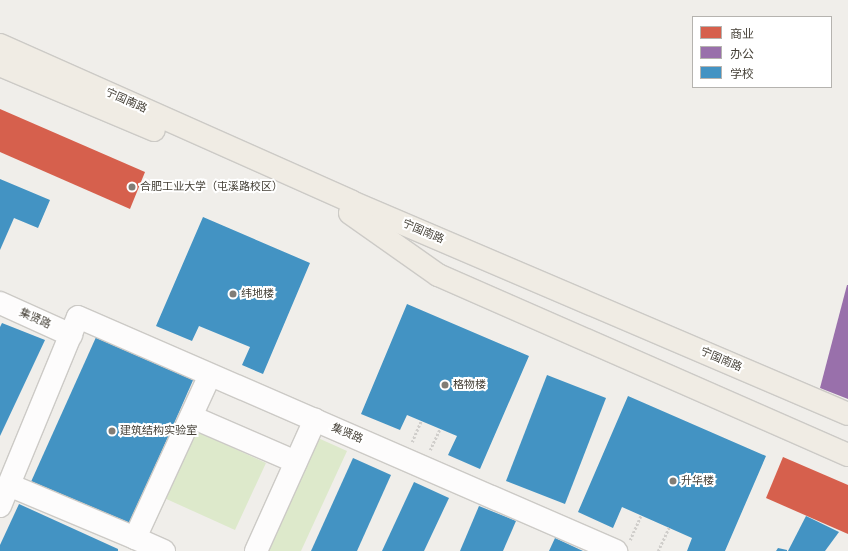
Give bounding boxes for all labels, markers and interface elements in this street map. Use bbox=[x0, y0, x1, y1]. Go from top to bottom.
legend bbox=[692, 16, 832, 88]
text: 商业 bbox=[730, 27, 754, 41]
text: 办公 bbox=[730, 47, 754, 61]
text: 学校 bbox=[730, 67, 754, 81]
street label: 宁国南路 bbox=[103, 86, 149, 116]
place label: 合肥工业大学（屯溪路校区） bbox=[140, 180, 283, 194]
marker: 合肥工业大学（屯溪路校区） bbox=[127, 182, 137, 192]
street label: 宁国南路 bbox=[400, 217, 446, 247]
place label: 纬地楼 bbox=[241, 287, 274, 301]
marker: 纬地楼 bbox=[228, 289, 238, 299]
street label: 集贤路 bbox=[17, 306, 53, 332]
street label: 宁国南路 bbox=[698, 345, 744, 375]
place label: 格物楼 bbox=[453, 378, 486, 392]
marker: 格物楼 bbox=[440, 380, 450, 390]
street label: 集贤路 bbox=[329, 421, 365, 447]
place label: 建筑结构实验室 bbox=[120, 424, 197, 438]
marker: 建筑结构实验室 bbox=[107, 426, 117, 436]
place label: 升华楼 bbox=[681, 474, 714, 488]
marker: 升华楼 bbox=[668, 476, 678, 486]

